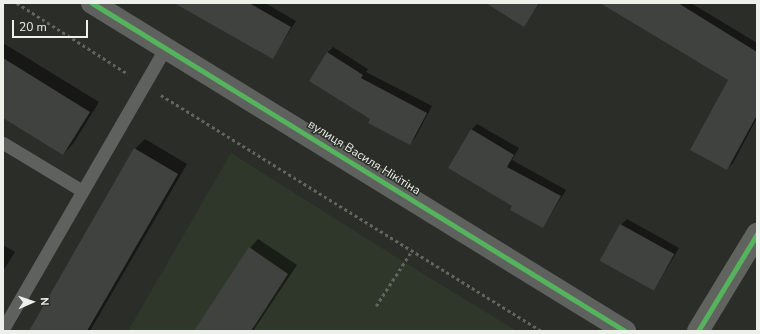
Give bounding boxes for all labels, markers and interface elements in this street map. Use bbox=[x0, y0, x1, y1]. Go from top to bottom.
scale bar bbox=[14, 12, 90, 38]
text: 20 m bbox=[19, 19, 47, 35]
street label: вулиця Василя Нікітіна bbox=[305, 117, 423, 199]
north arrow bbox=[12, 282, 52, 322]
text: N bbox=[37, 297, 52, 306]

